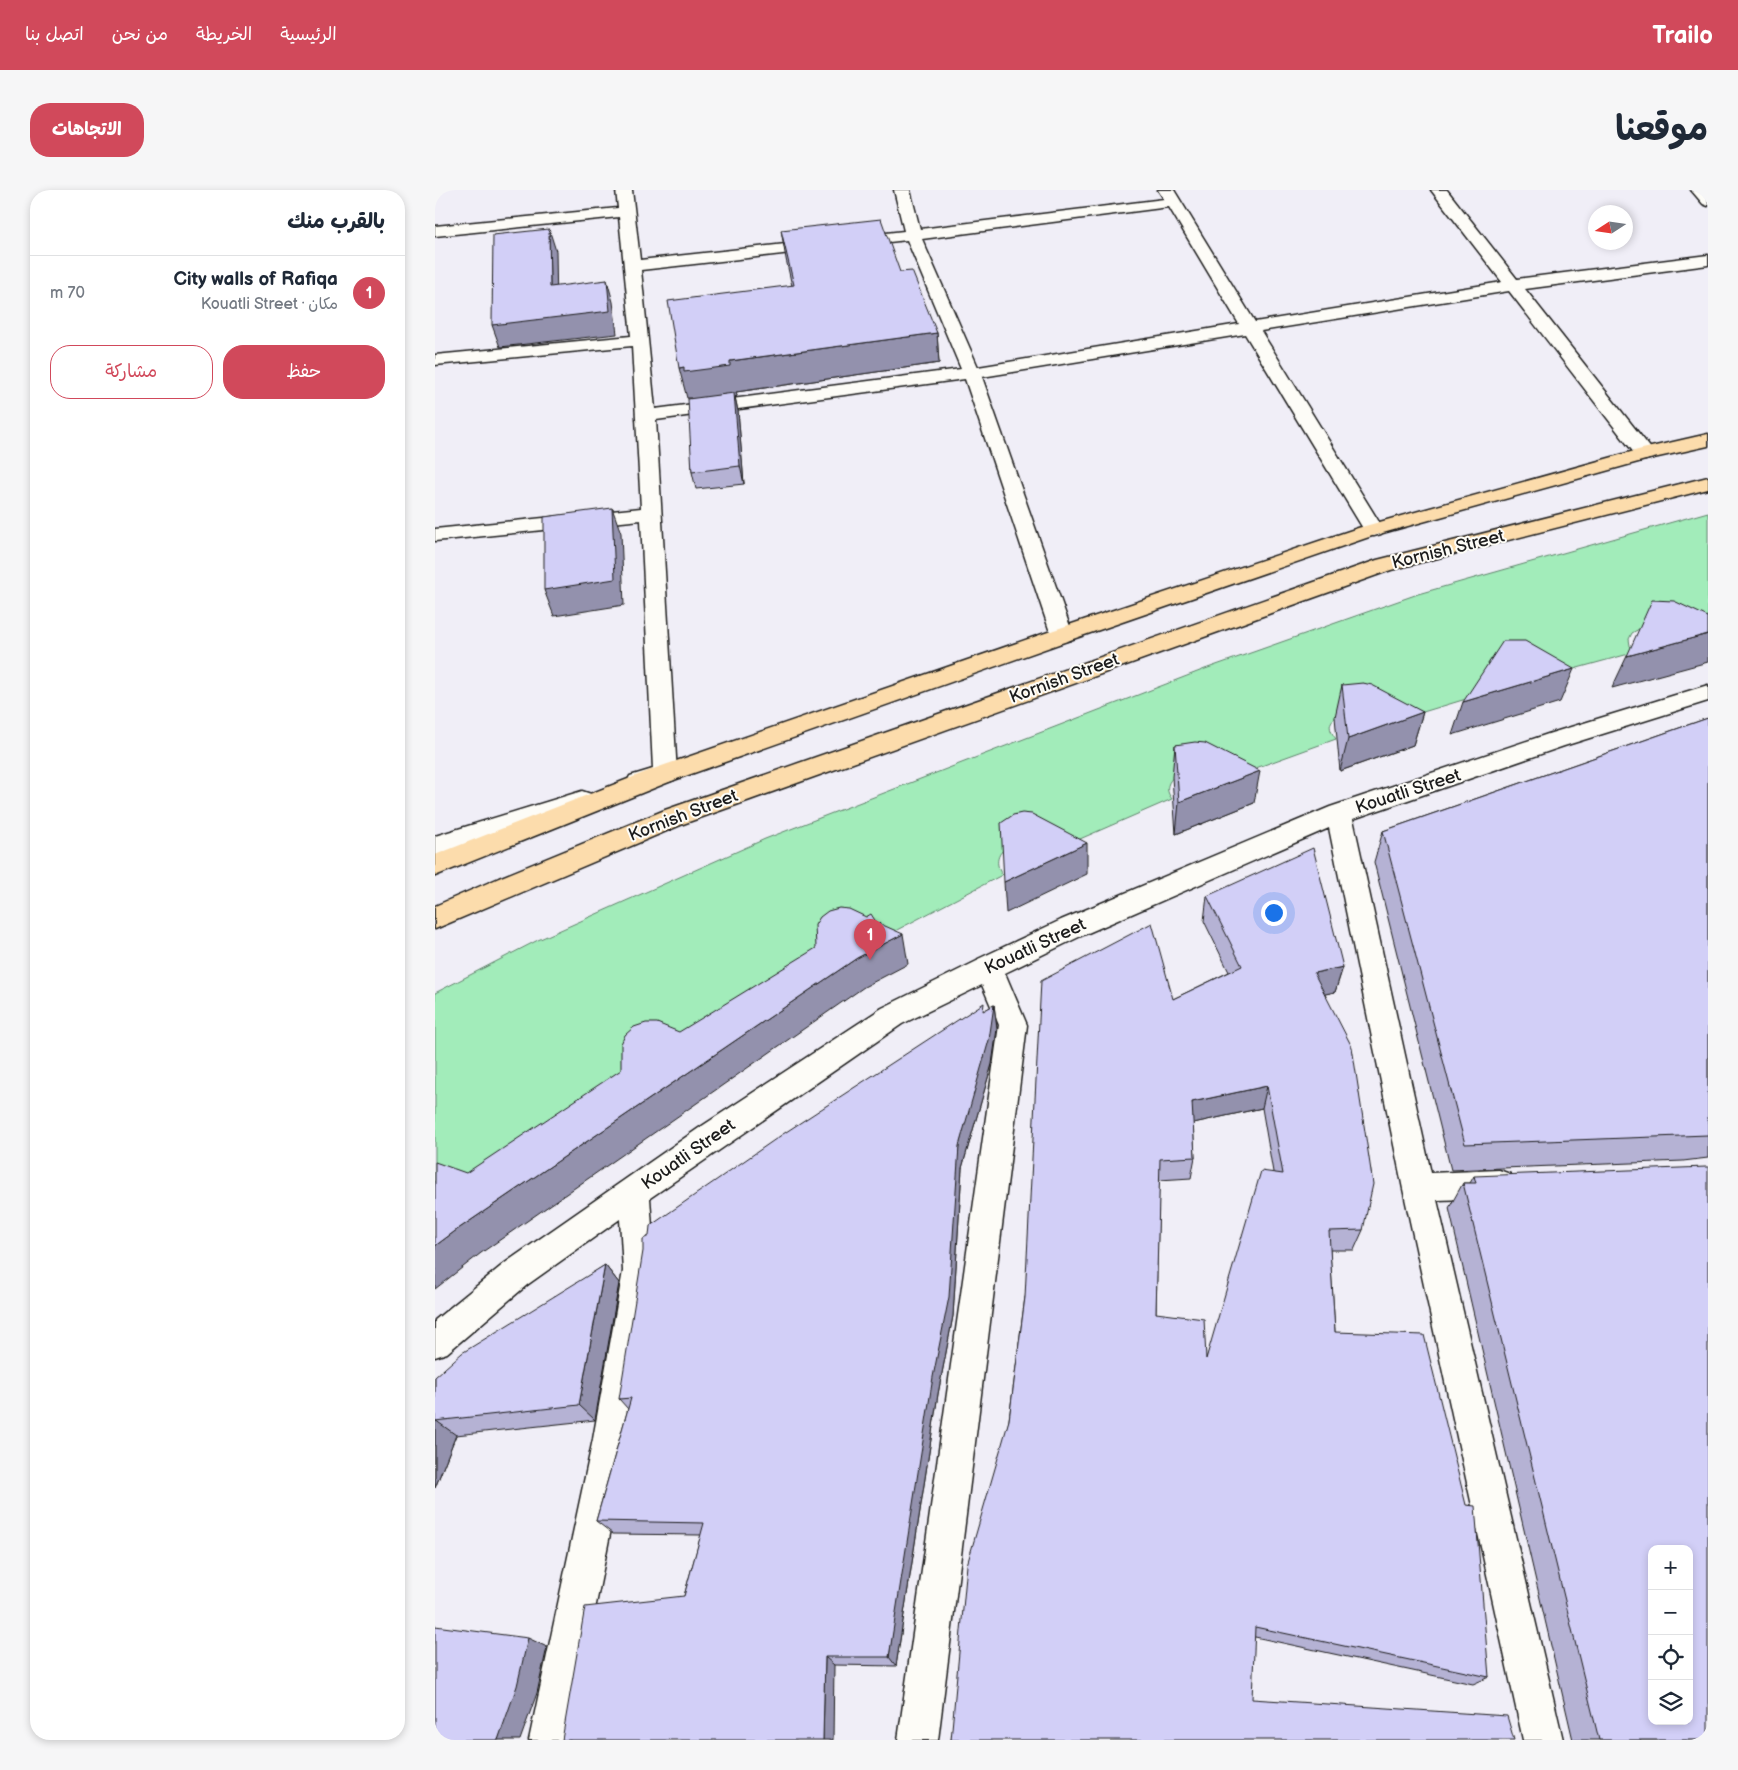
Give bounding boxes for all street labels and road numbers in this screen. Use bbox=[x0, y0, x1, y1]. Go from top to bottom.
street label: Kornish Street bbox=[1390, 525, 1507, 574]
street label: Kornish Street bbox=[1006, 649, 1122, 708]
street label: Kouatli Street bbox=[1353, 764, 1464, 818]
street label: Kornish Street bbox=[626, 785, 741, 846]
street label: Kouatli Street bbox=[981, 914, 1090, 979]
street label: Kouatli Street bbox=[637, 1114, 739, 1194]

